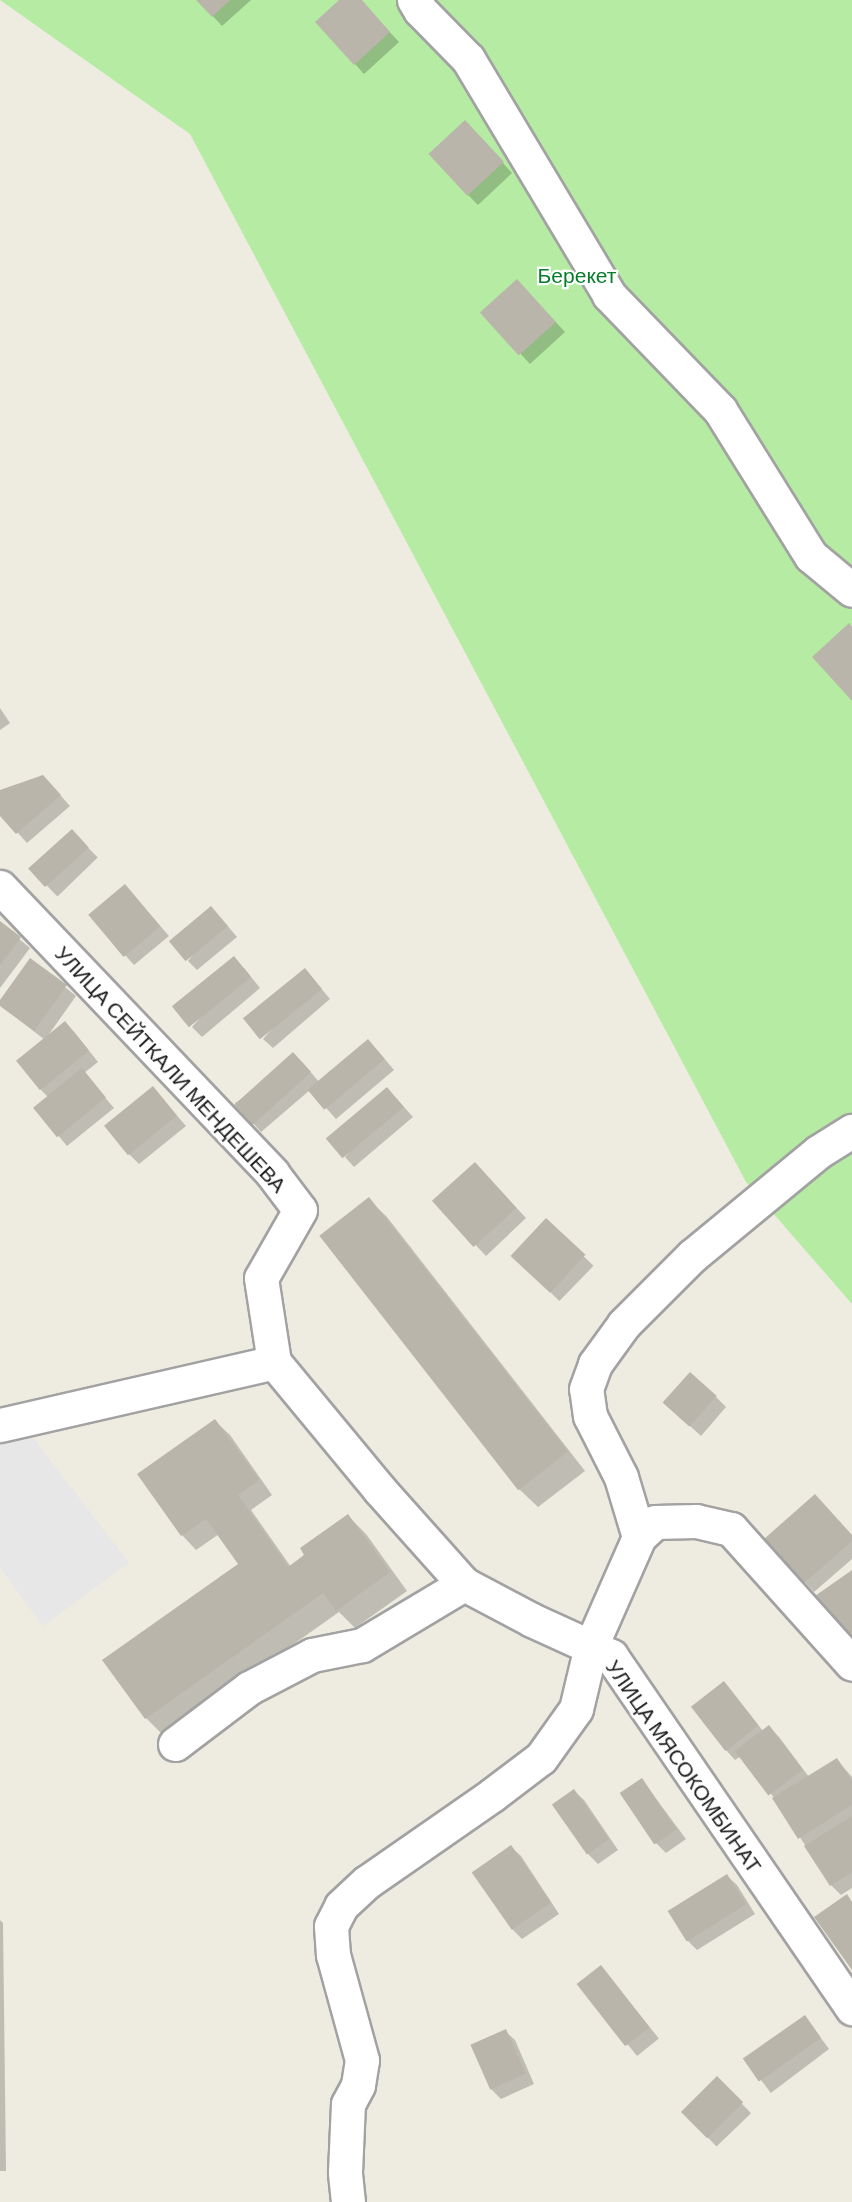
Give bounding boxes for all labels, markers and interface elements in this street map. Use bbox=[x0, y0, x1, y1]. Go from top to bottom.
park label: Берекет bbox=[538, 262, 616, 288]
street label: УЛИЦА СЕЙТКАЛИ МЕНДЕШЕВА bbox=[50, 941, 292, 1197]
street label: УЛИЦА МЯСОКОМБИНАТ bbox=[601, 1655, 767, 1877]

